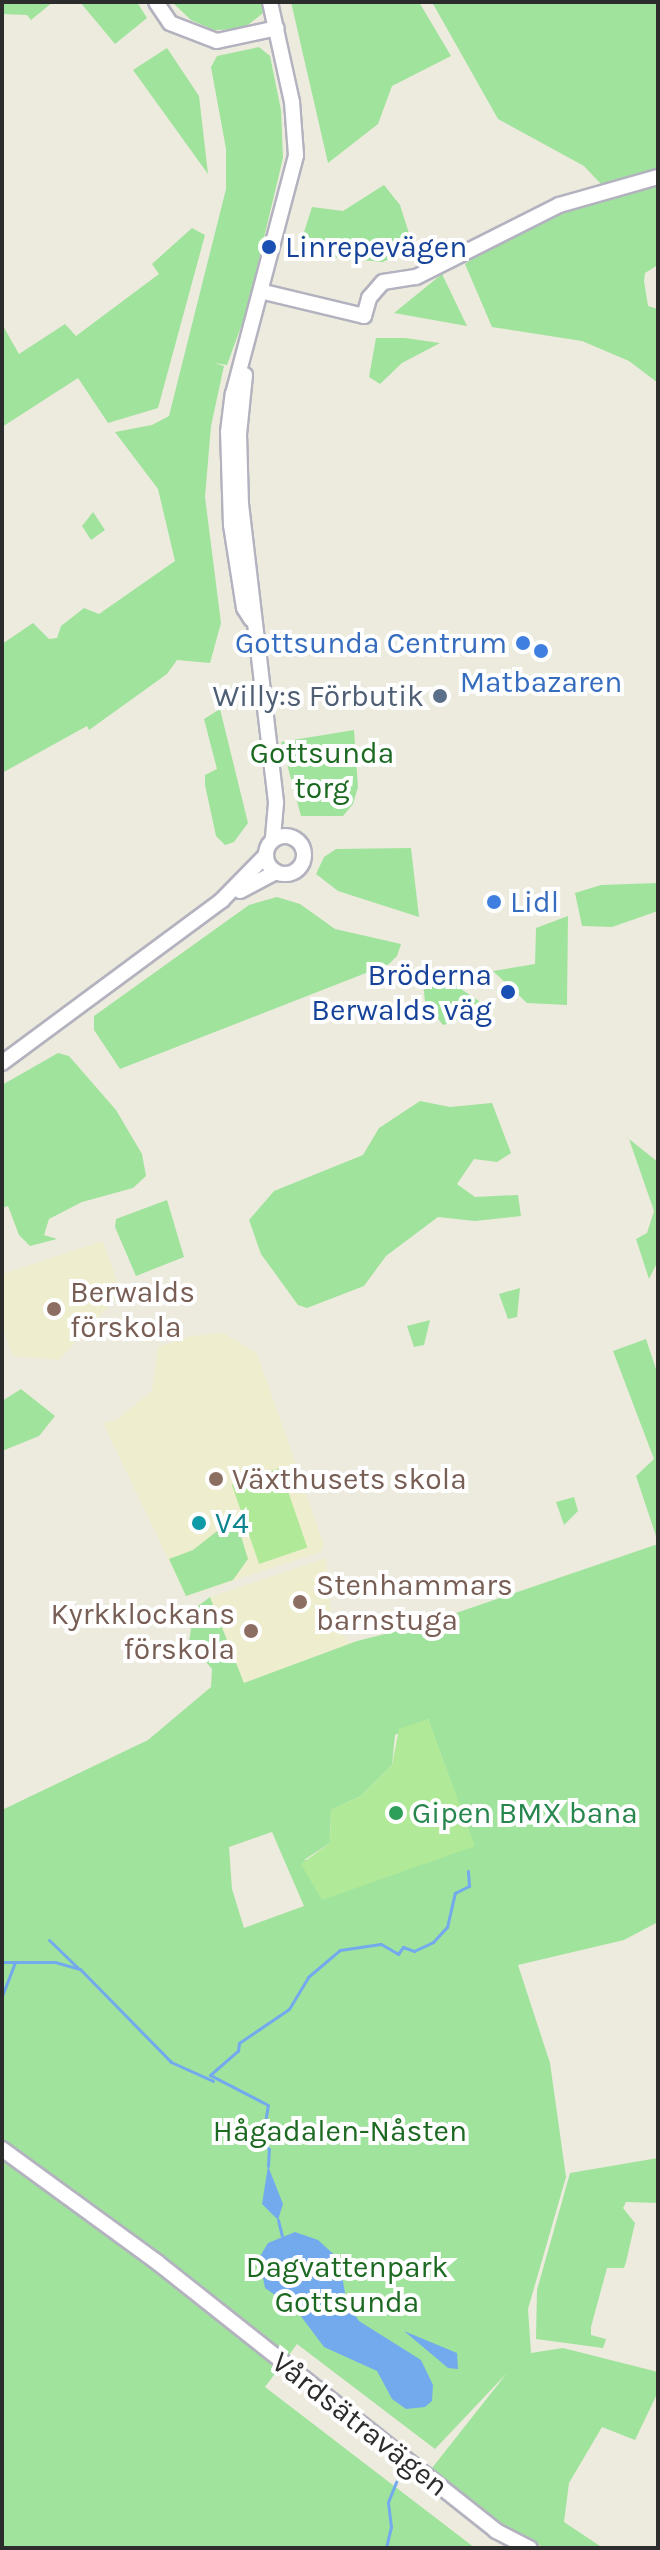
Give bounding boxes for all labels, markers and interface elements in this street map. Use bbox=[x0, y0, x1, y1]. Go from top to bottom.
place label: Linrepevägen bbox=[285, 229, 467, 265]
marker: Linrepevägen bbox=[260, 238, 278, 256]
place label: Gottsunda Centrum bbox=[235, 625, 507, 661]
marker: Gottsunda Centrum bbox=[514, 634, 532, 652]
marker: Matbazaren bbox=[532, 642, 550, 660]
place label: Matbazaren bbox=[460, 664, 622, 700]
place label: Willy:s Förbutik bbox=[212, 678, 424, 714]
marker: Willy:s Förbutik bbox=[431, 687, 449, 705]
park label: Gottsunda torg bbox=[250, 735, 394, 806]
place label: Lidl bbox=[510, 884, 559, 920]
marker: Lidl bbox=[485, 893, 503, 911]
place label: Bröderna Berwalds väg bbox=[311, 957, 492, 1028]
marker: Bröderna Berwalds väg bbox=[499, 983, 517, 1001]
place label: Berwalds förskola bbox=[70, 1274, 195, 1344]
marker: Berwalds förskola bbox=[45, 1300, 63, 1318]
place label: Växthusets skola bbox=[232, 1461, 467, 1497]
marker: Växthusets skola bbox=[207, 1470, 225, 1488]
place label: V4 bbox=[215, 1505, 249, 1541]
marker: V4 bbox=[190, 1514, 208, 1532]
place label: Stenhammars barnstuga bbox=[316, 1567, 513, 1638]
marker: Stenhammars barnstuga bbox=[291, 1593, 309, 1611]
place label: Kyrkklockans förskola bbox=[51, 1596, 235, 1666]
marker: Kyrkklockans förskola bbox=[242, 1622, 260, 1640]
place label: Gipen BMX bana bbox=[412, 1795, 638, 1831]
marker: Gipen BMX bana bbox=[387, 1804, 405, 1822]
park label: Hågadalen-Nåsten bbox=[213, 2113, 467, 2149]
park label: Dagvattenpark Gottsunda bbox=[246, 2249, 448, 2320]
street label: Vårdsätravägen bbox=[265, 2344, 455, 2504]

